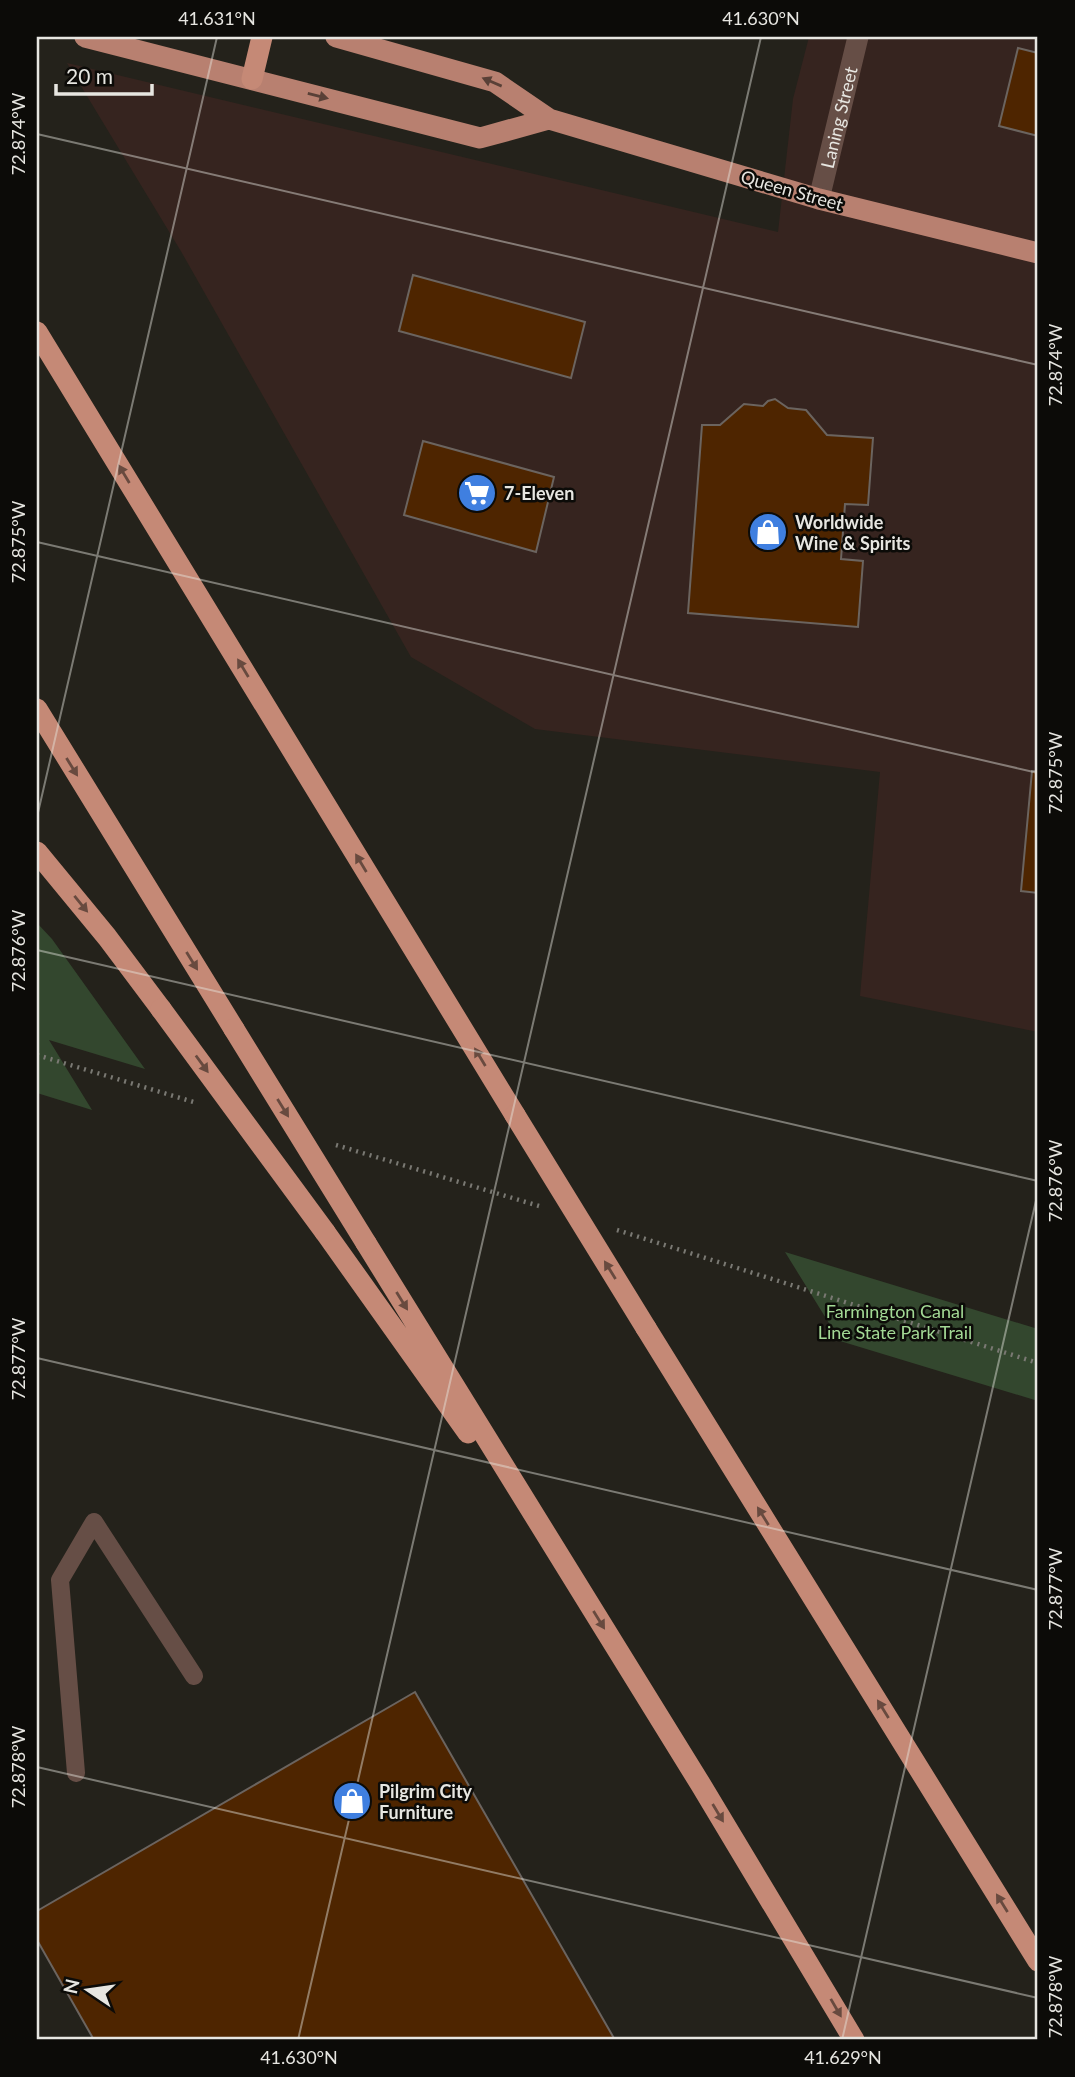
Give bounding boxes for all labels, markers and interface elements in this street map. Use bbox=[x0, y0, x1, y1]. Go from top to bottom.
text: 41.631°N bbox=[178, 7, 256, 29]
text: 41.630°N bbox=[722, 7, 800, 29]
scale bar bbox=[56, 52, 152, 96]
text: 20 m bbox=[66, 63, 113, 88]
street label: Laning Street bbox=[816, 64, 862, 170]
one-way arrow bbox=[481, 77, 502, 88]
one-way arrow bbox=[308, 91, 330, 102]
text: 72.874°W bbox=[7, 92, 29, 175]
street label: Queen Street bbox=[738, 165, 846, 215]
text: 72.874°W bbox=[1044, 323, 1066, 406]
one-way arrow bbox=[118, 465, 130, 484]
supermarket icon: 7-Eleven bbox=[456, 472, 498, 514]
place label: 7-Eleven bbox=[504, 482, 574, 504]
text: 72.875°W bbox=[7, 500, 29, 583]
shop icon: Worldwide Wine & Spirits bbox=[747, 511, 789, 553]
place label: Worldwide Wine & Spirits bbox=[795, 511, 910, 554]
one-way arrow bbox=[236, 659, 249, 678]
text: 72.875°W bbox=[1044, 731, 1066, 814]
one-way arrow bbox=[66, 757, 79, 776]
one-way arrow bbox=[355, 853, 368, 872]
one-way arrow bbox=[73, 895, 88, 913]
text: 72.876°W bbox=[7, 909, 29, 992]
one-way arrow bbox=[185, 951, 198, 970]
one-way arrow bbox=[473, 1047, 486, 1066]
one-way arrow bbox=[194, 1055, 208, 1073]
one-way arrow bbox=[276, 1098, 289, 1118]
text: 72.876°W bbox=[1044, 1139, 1066, 1222]
one-way arrow bbox=[604, 1260, 617, 1279]
one-way arrow bbox=[395, 1291, 408, 1311]
park label: Farmington Canal Line State Park Trail bbox=[818, 1300, 972, 1343]
text: 72.877°W bbox=[7, 1317, 29, 1400]
one-way arrow bbox=[756, 1506, 769, 1525]
text: 72.877°W bbox=[1044, 1547, 1066, 1630]
one-way arrow bbox=[592, 1610, 605, 1629]
one-way arrow bbox=[876, 1700, 889, 1719]
text: 72.878°W bbox=[7, 1725, 29, 1808]
shop icon: Pilgrim City Furniture bbox=[331, 1780, 373, 1822]
place label: Pilgrim City Furniture bbox=[379, 1780, 473, 1823]
one-way arrow bbox=[712, 1804, 725, 1823]
one-way arrow bbox=[996, 1893, 1009, 1912]
north arrow bbox=[52, 1954, 122, 2024]
text: 72.878°W bbox=[1044, 1955, 1066, 2038]
text: N bbox=[58, 1976, 84, 1996]
one-way arrow bbox=[830, 1998, 842, 2018]
text: 41.630°N bbox=[260, 2046, 338, 2068]
text: 41.629°N bbox=[804, 2046, 882, 2068]

